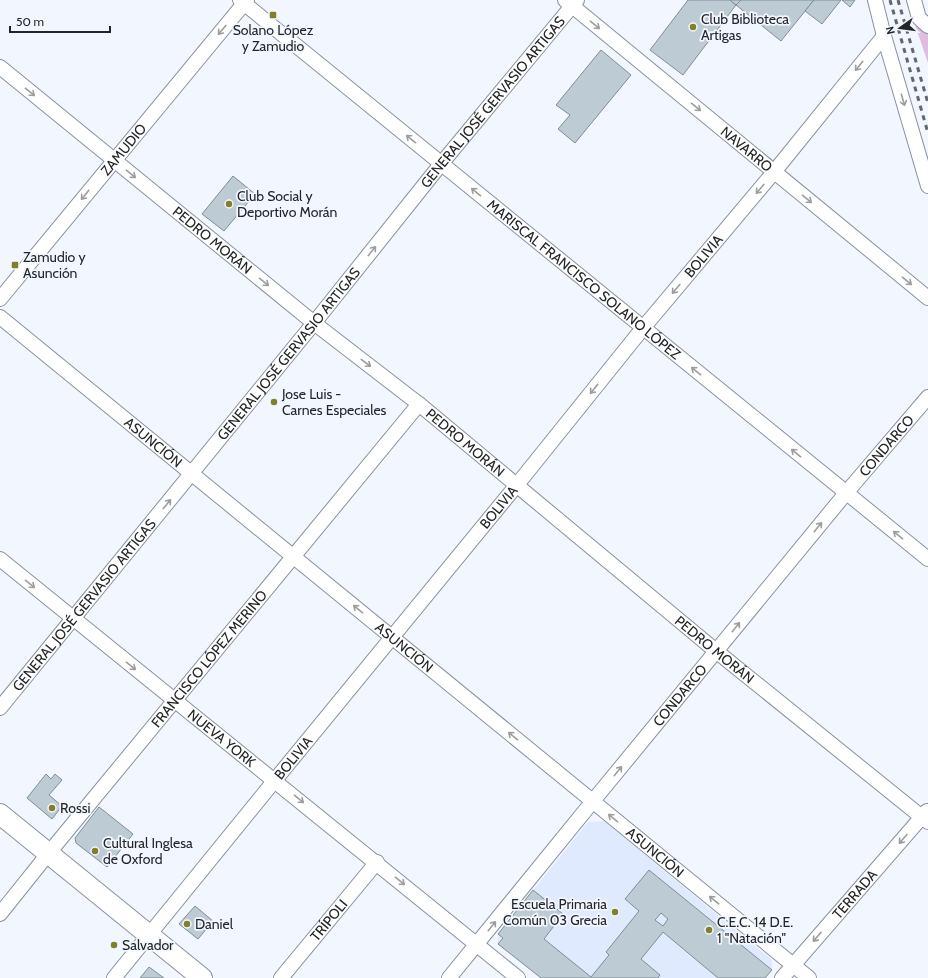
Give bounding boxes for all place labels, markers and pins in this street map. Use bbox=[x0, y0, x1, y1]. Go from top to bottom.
marker: Solano López y Zamudio bbox=[268, 10, 278, 20]
place label: Club Biblioteca Artigas bbox=[701, 10, 789, 44]
place label: Solano López y Zamudio bbox=[233, 21, 314, 55]
marker: Club Biblioteca Artigas bbox=[688, 22, 698, 32]
place label: Club Social y Deportivo Morán bbox=[237, 187, 337, 221]
marker: Club Social y Deportivo Morán bbox=[224, 199, 234, 209]
place label: Zamudio y Asunción bbox=[23, 248, 86, 282]
marker: Zamudio y Asunción bbox=[10, 260, 20, 270]
place label: Jose Luis - Carnes Especiales bbox=[281, 385, 387, 419]
marker: Jose Luis - Carnes Especiales bbox=[269, 397, 279, 407]
place label: Rossi bbox=[60, 799, 90, 817]
marker: Rossi bbox=[47, 803, 57, 813]
place label: Cultural Inglesa de Oxford bbox=[103, 834, 193, 868]
marker: Cultural Inglesa de Oxford bbox=[90, 846, 100, 856]
place label: Escuela Primaria Común 03 Grecia bbox=[503, 895, 607, 929]
marker: Escuela Primaria Común 03 Grecia bbox=[610, 907, 620, 917]
place label: C.E.C. 14 D.E. 1 "Natación" bbox=[717, 913, 793, 947]
place label: Daniel bbox=[195, 915, 234, 933]
marker: Daniel bbox=[182, 919, 192, 929]
marker: C.E.C. 14 D.E. 1 "Natación" bbox=[704, 925, 714, 935]
place label: Salvador bbox=[122, 936, 174, 954]
marker: Salvador bbox=[109, 940, 119, 950]

